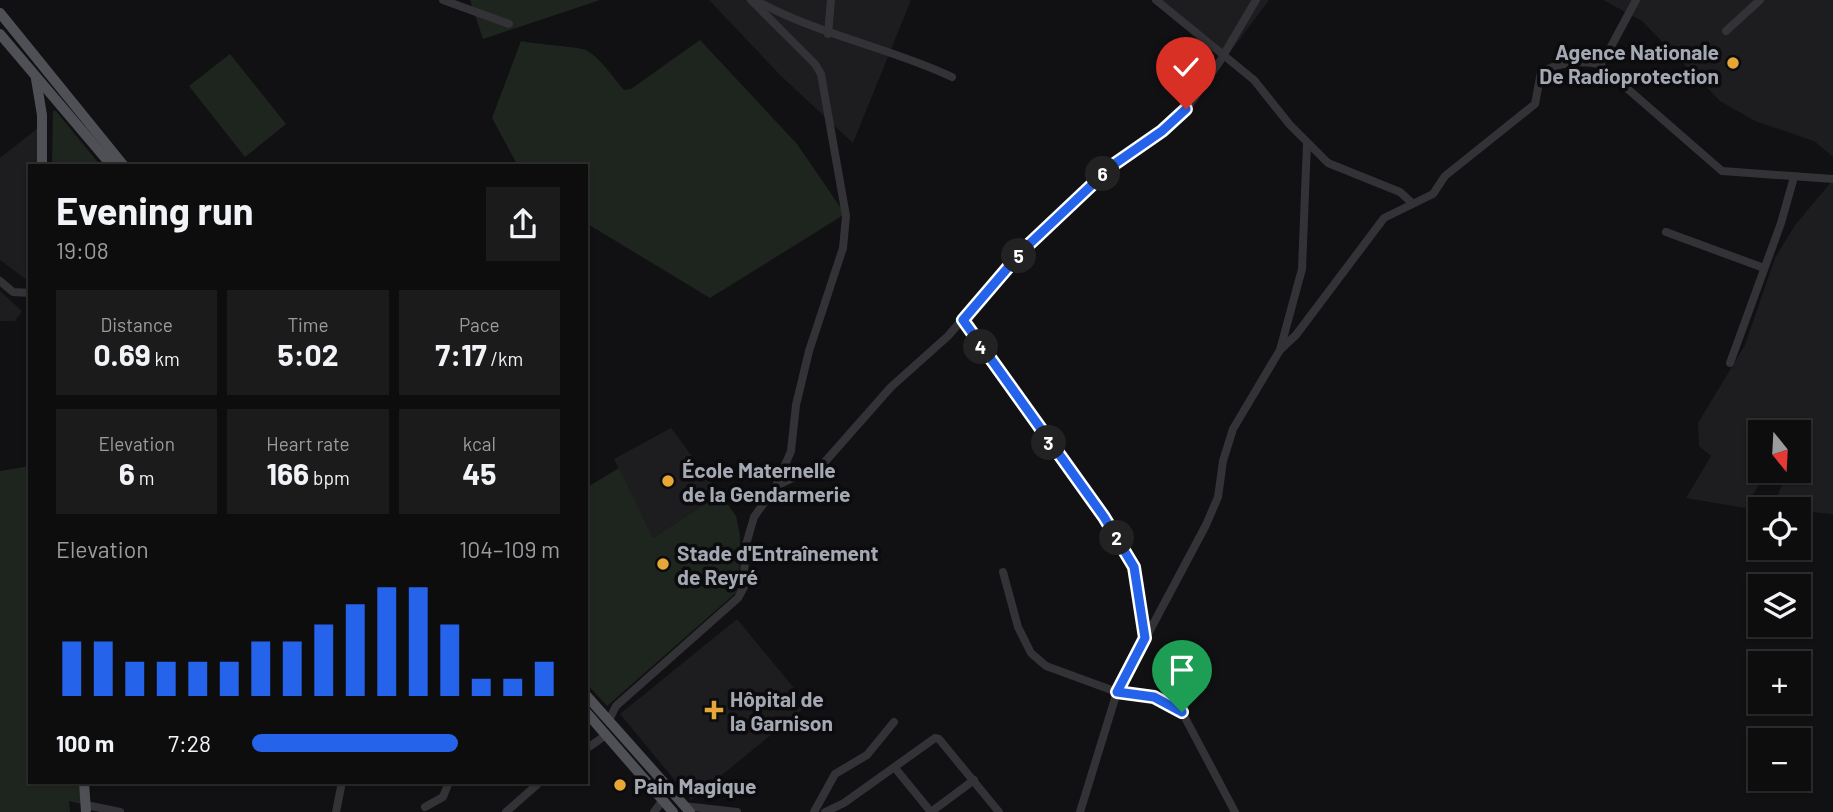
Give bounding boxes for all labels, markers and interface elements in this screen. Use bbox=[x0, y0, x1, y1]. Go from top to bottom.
pin bbox=[1156, 37, 1216, 109]
place label: Agence Nationale De Radioprotection bbox=[1539, 39, 1719, 88]
icon: check bbox=[1167, 48, 1205, 86]
marker: Agence Nationale De Radioprotection bbox=[1725, 55, 1741, 71]
pin: 6 bbox=[1086, 156, 1120, 192]
text: 6 bbox=[1097, 162, 1108, 185]
text: Evening run bbox=[56, 187, 254, 233]
button: share bbox=[486, 187, 560, 261]
text: 19:08 bbox=[56, 236, 109, 264]
pin: 5 bbox=[1002, 238, 1036, 274]
text: 5 bbox=[1013, 244, 1024, 267]
text: Distance bbox=[100, 313, 173, 336]
text: Time bbox=[287, 313, 329, 336]
text: Pace bbox=[459, 313, 500, 336]
pin: 4 bbox=[964, 330, 998, 364]
text: 4 bbox=[975, 335, 986, 358]
text: 0.69 bbox=[94, 336, 151, 372]
text: 5:02 bbox=[277, 336, 338, 372]
text: 7:17 bbox=[435, 336, 487, 372]
text: km bbox=[151, 347, 180, 370]
text: /km bbox=[487, 347, 523, 370]
north arrow bbox=[1748, 420, 1811, 483]
map controls bbox=[1748, 420, 1811, 791]
pin: 3 bbox=[1032, 426, 1066, 460]
text: 3 bbox=[1043, 431, 1054, 454]
text: Elevation bbox=[98, 432, 175, 455]
text: Heart rate bbox=[266, 432, 350, 455]
text: kcal bbox=[463, 432, 496, 455]
text: 6 bbox=[119, 455, 135, 491]
text: 166 bbox=[266, 455, 309, 491]
text: 45 bbox=[462, 455, 496, 491]
place label: École Maternelle de la Gendarmerie bbox=[682, 457, 851, 506]
text: m bbox=[135, 466, 154, 489]
text: bpm bbox=[309, 466, 350, 489]
marker: École Maternelle de la Gendarmerie bbox=[660, 473, 676, 489]
button: locate bbox=[1748, 497, 1811, 560]
pin: 2 bbox=[1100, 520, 1134, 556]
text: 2 bbox=[1111, 526, 1122, 549]
text: Elevation bbox=[56, 535, 149, 563]
text: 104–109 m bbox=[459, 535, 560, 563]
place label: Stade d'Entraînement de Reyré bbox=[677, 540, 879, 589]
marker: Stade d'Entraînement de Reyré bbox=[655, 556, 671, 572]
button: layers bbox=[1748, 574, 1811, 637]
pin bbox=[1152, 640, 1212, 712]
icon: arrive bbox=[1163, 651, 1201, 689]
button: + bbox=[1748, 651, 1811, 714]
place label: Hôpital de la Garnison bbox=[730, 686, 833, 735]
marker: Hôpital de la Garnison bbox=[704, 700, 724, 720]
button: − bbox=[1748, 728, 1811, 791]
text: 100 m bbox=[56, 729, 114, 757]
text: 7:28 bbox=[168, 729, 211, 757]
place label: Pain Magique bbox=[634, 773, 757, 798]
marker: Pain Magique bbox=[612, 777, 628, 793]

